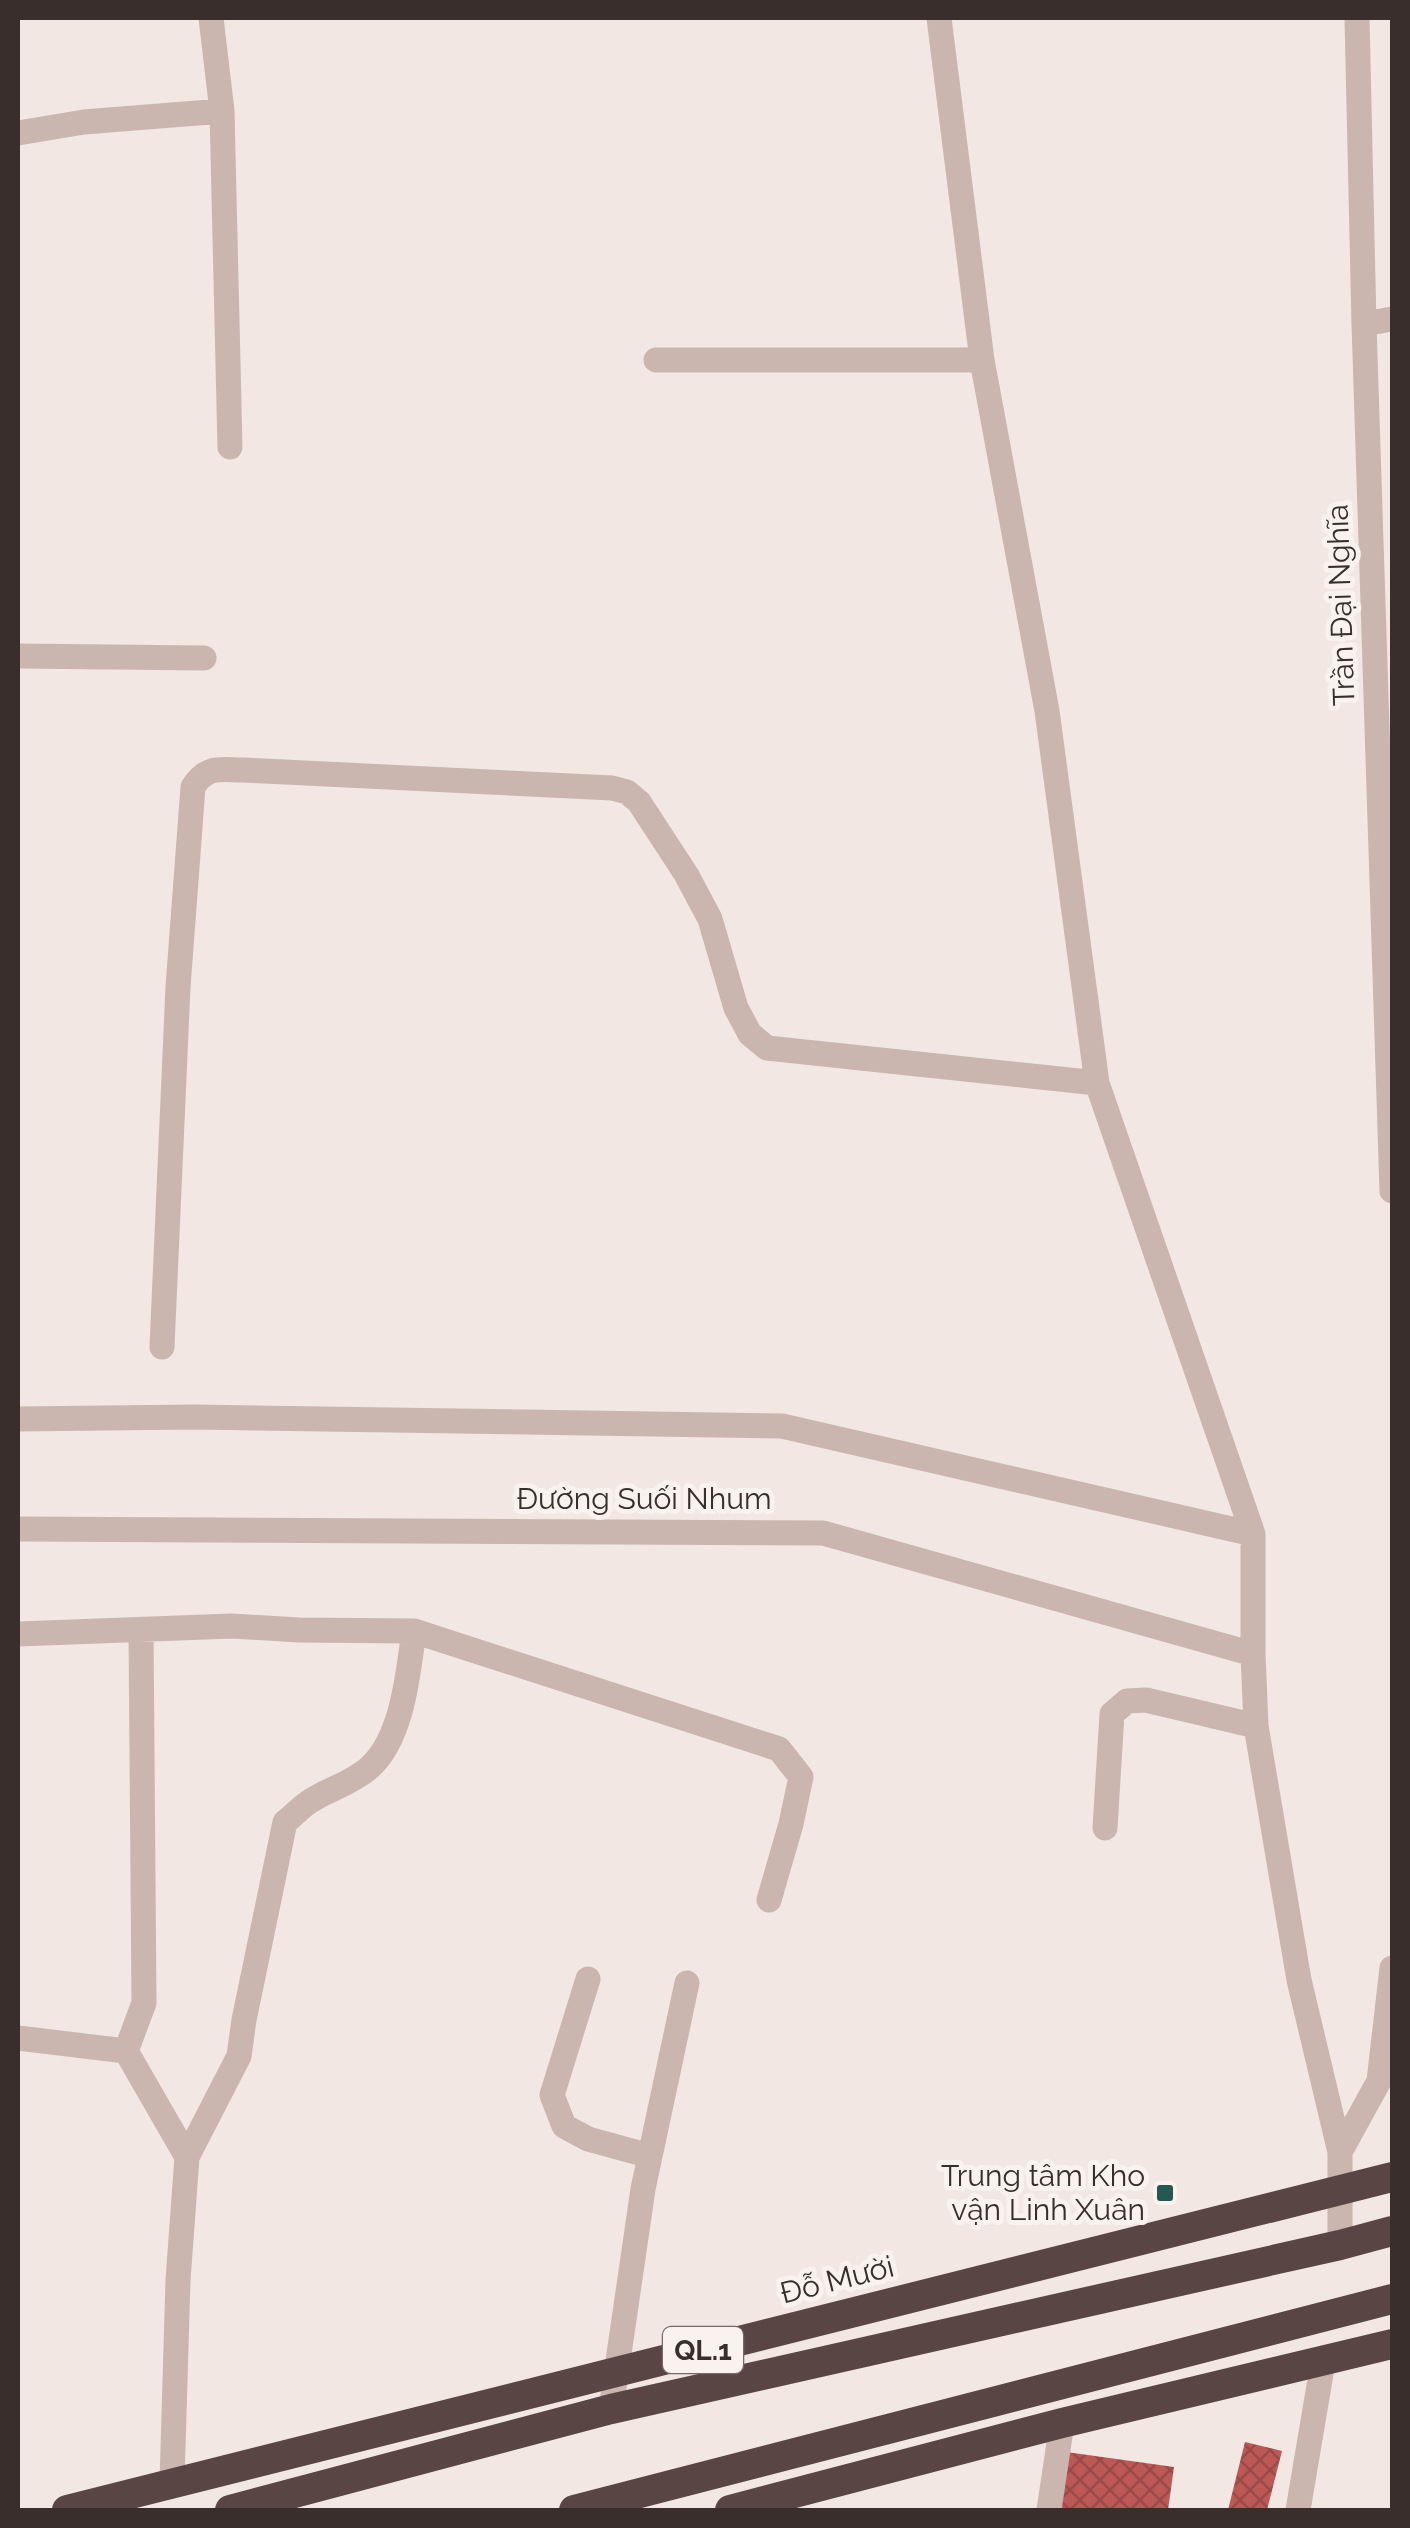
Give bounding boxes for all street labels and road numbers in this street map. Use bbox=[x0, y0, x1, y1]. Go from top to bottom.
street label: Trần Đại Nghĩa bbox=[1319, 504, 1362, 706]
street label: Đường Suối Nhum bbox=[516, 1481, 772, 1516]
street label: Đỗ Mười bbox=[777, 2249, 897, 2310]
road number: QL.1 bbox=[663, 2327, 743, 2373]

